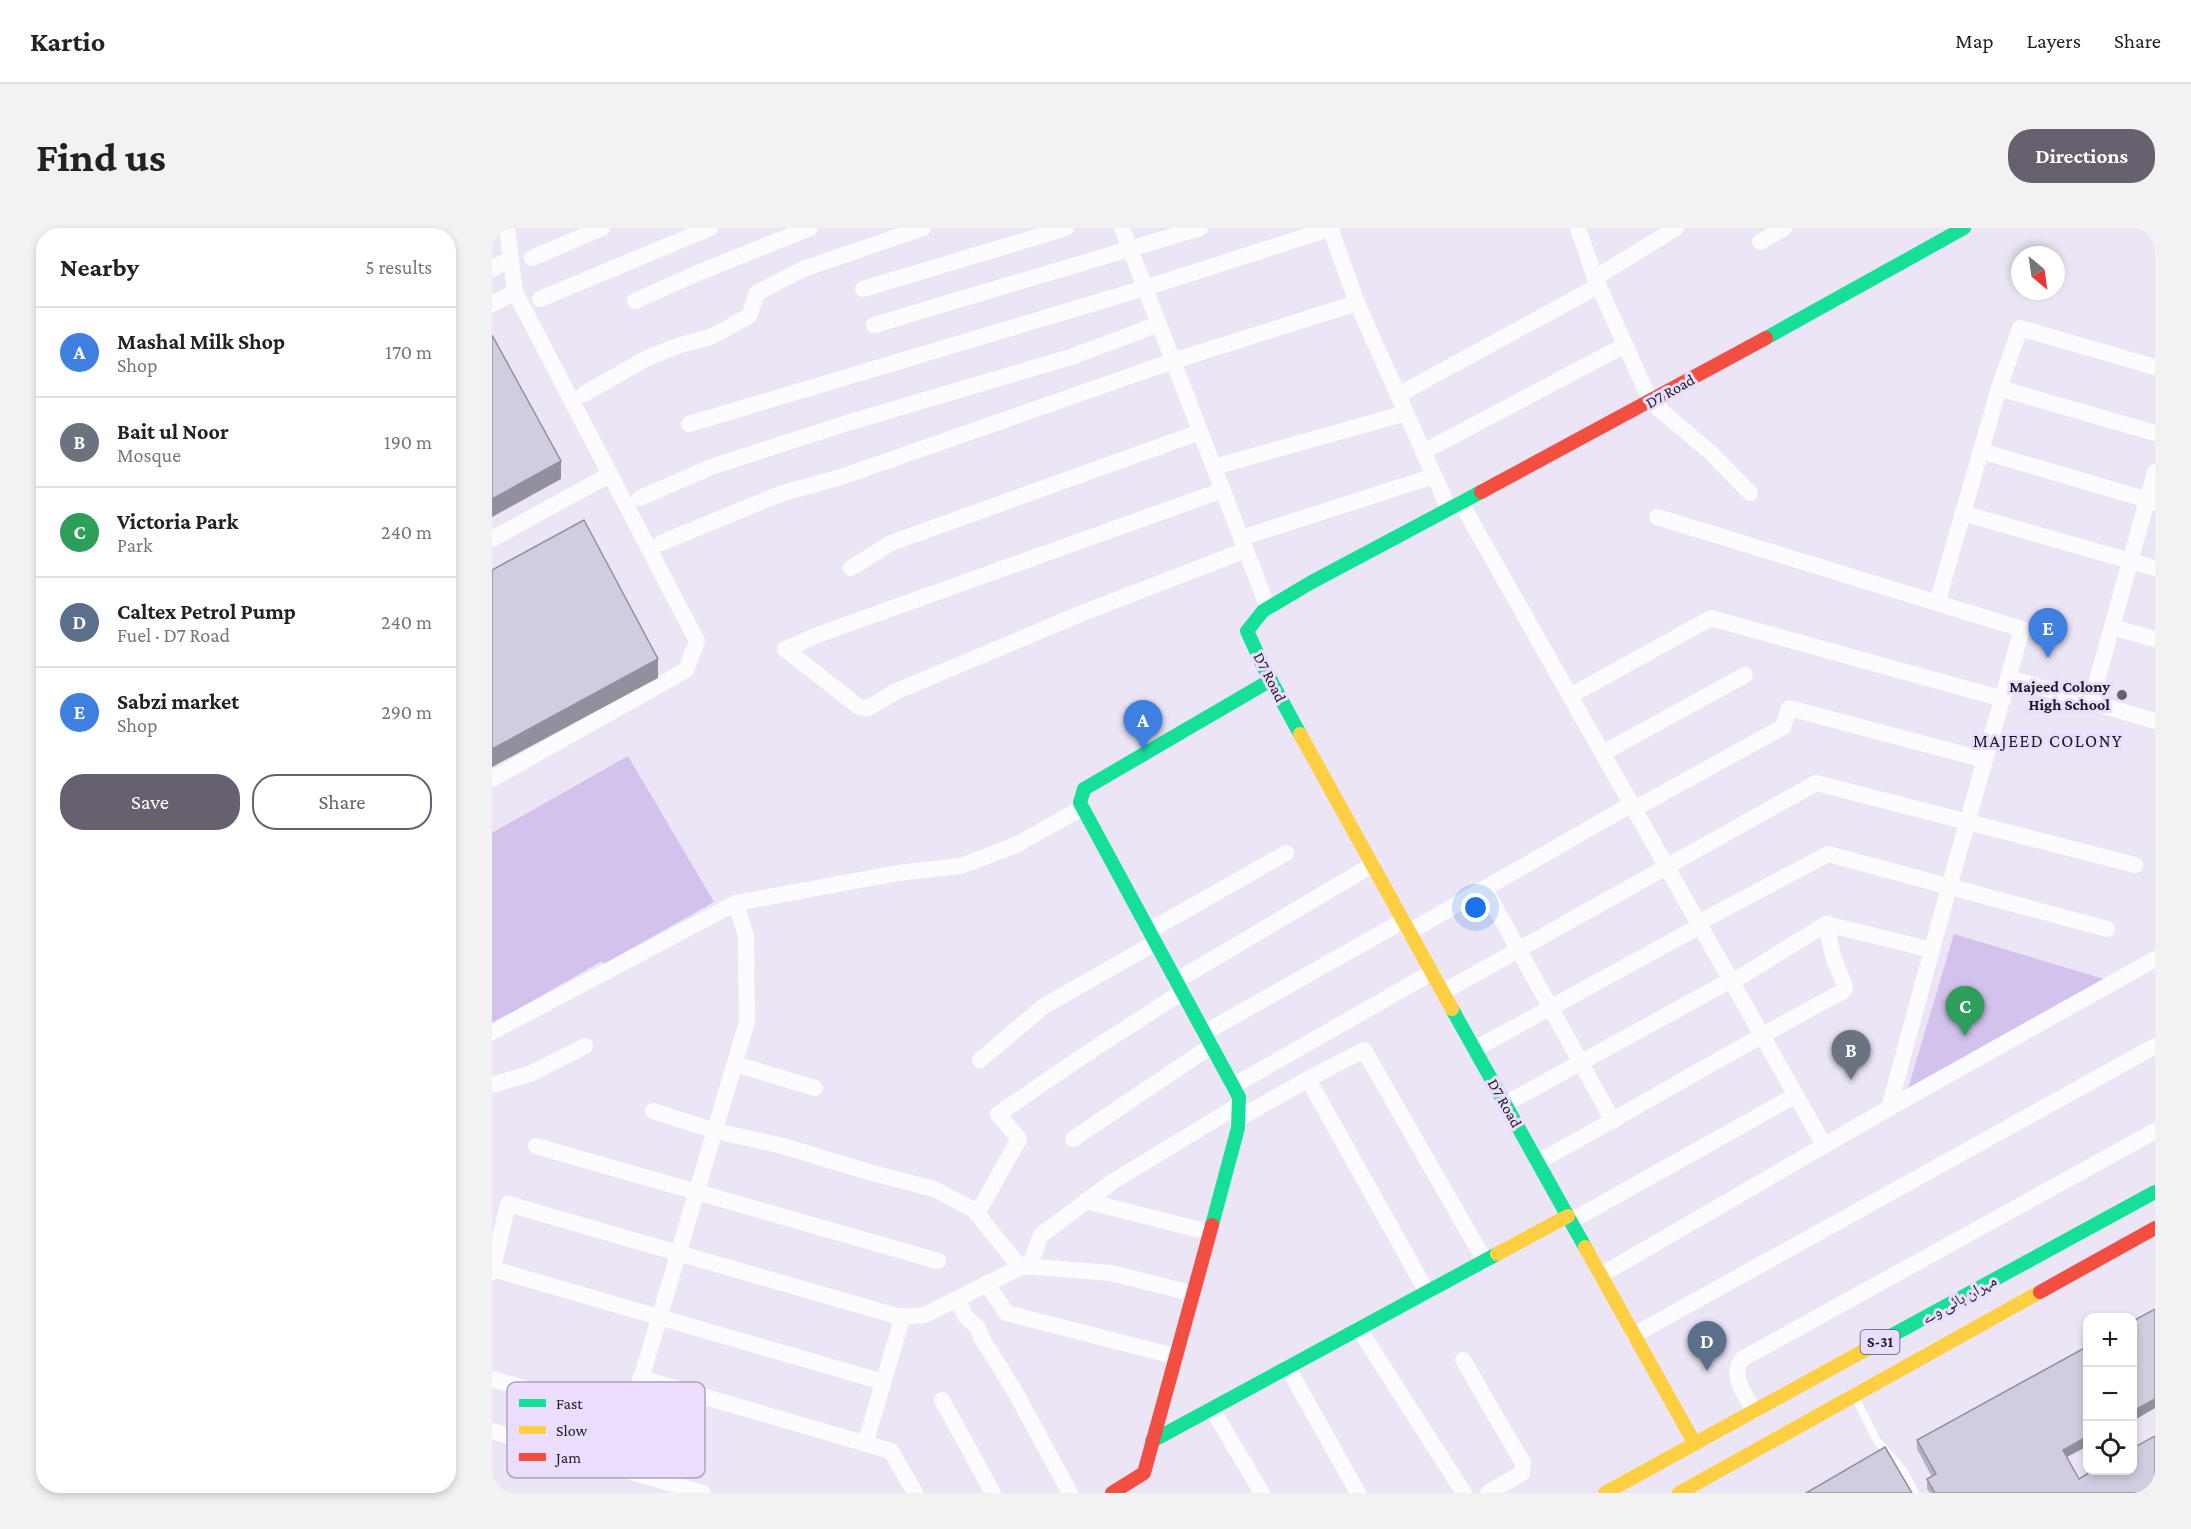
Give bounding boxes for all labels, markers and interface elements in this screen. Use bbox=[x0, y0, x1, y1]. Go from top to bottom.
text: Kartio bbox=[30, 26, 105, 57]
text: Map bbox=[1955, 29, 1994, 53]
text: Layers bbox=[2027, 29, 2081, 53]
text: Share bbox=[2114, 29, 2161, 53]
button: Directions bbox=[2008, 129, 2155, 183]
text: Find us bbox=[36, 133, 166, 180]
north arrow bbox=[2011, 246, 2065, 300]
text: Nearby bbox=[60, 253, 139, 282]
text: 5 results bbox=[365, 256, 432, 278]
text: Mashal Milk Shop bbox=[117, 329, 285, 354]
text: A bbox=[74, 341, 85, 363]
text: 170 m bbox=[385, 341, 432, 363]
text: Shop bbox=[117, 354, 158, 376]
street label: D7 Road bbox=[1643, 370, 1698, 411]
text: Bait ul Noor bbox=[117, 419, 229, 444]
text: B bbox=[74, 431, 85, 453]
text: 190 m bbox=[384, 431, 432, 453]
text: Mosque bbox=[117, 444, 181, 466]
text: Victoria Park bbox=[117, 509, 238, 534]
text: C bbox=[73, 521, 86, 543]
text: 240 m bbox=[381, 521, 432, 543]
text: Park bbox=[117, 534, 153, 556]
text: Caltex Petrol Pump bbox=[117, 599, 296, 624]
pin: E bbox=[2028, 608, 2068, 658]
text: D bbox=[73, 611, 86, 633]
text: 240 m bbox=[381, 611, 432, 633]
text: Fuel · D7 Road bbox=[117, 624, 230, 646]
street label: D7 Road bbox=[1250, 649, 1290, 705]
place label: Majeed Colony High School bbox=[2009, 678, 2110, 713]
marker: Majeed Colony High School bbox=[2115, 688, 2129, 702]
text: Sabzi market bbox=[117, 689, 239, 714]
pin: A bbox=[1124, 700, 1162, 750]
text: E bbox=[74, 701, 85, 723]
text: 290 m bbox=[381, 701, 432, 723]
text: Shop bbox=[117, 714, 158, 736]
district label: MAJEED COLONY bbox=[1973, 731, 2123, 751]
button: Save bbox=[60, 774, 240, 830]
button: Share bbox=[252, 774, 432, 830]
your location bbox=[1461, 893, 1490, 922]
pin: C bbox=[1946, 986, 1984, 1036]
pin: B bbox=[1832, 1030, 1870, 1080]
street label: D7 Road bbox=[1485, 1076, 1526, 1131]
street label: مہران ہائی وے bbox=[1919, 1271, 2000, 1328]
map controls bbox=[2083, 1313, 2137, 1475]
button: + bbox=[2083, 1313, 2137, 1367]
pin: D bbox=[1688, 1322, 1726, 1371]
road number: S-31 bbox=[1860, 1330, 1900, 1354]
button: − bbox=[2083, 1367, 2137, 1421]
legend bbox=[507, 1382, 705, 1478]
text: Fast bbox=[556, 1395, 583, 1412]
button: locate bbox=[2083, 1421, 2137, 1475]
text: Slow bbox=[556, 1422, 588, 1439]
text: Jam bbox=[554, 1449, 581, 1467]

